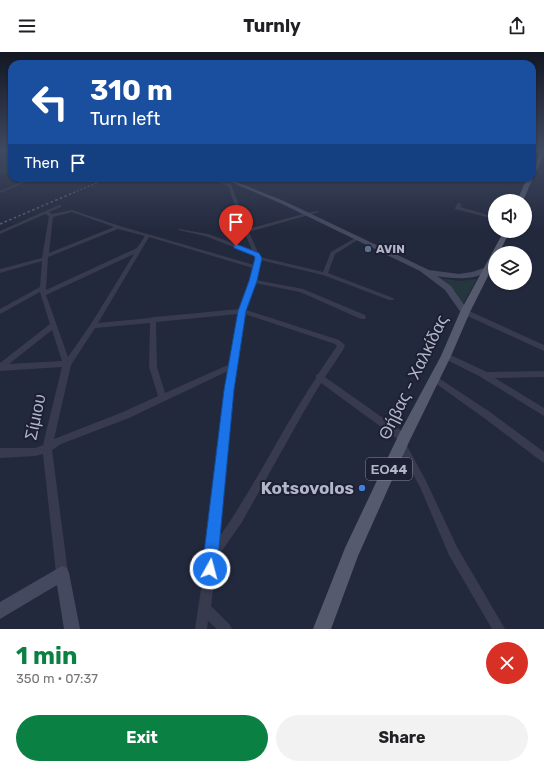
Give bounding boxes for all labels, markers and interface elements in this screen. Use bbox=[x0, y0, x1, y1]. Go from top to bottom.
icon: menu bbox=[16, 15, 38, 37]
text: Turnly bbox=[243, 15, 301, 37]
icon: share bbox=[506, 15, 528, 37]
text: 310 m bbox=[90, 74, 173, 107]
icon: left bbox=[24, 76, 76, 128]
text: Turn left bbox=[90, 108, 160, 130]
icon: arrive bbox=[67, 152, 89, 174]
text: Then bbox=[24, 154, 59, 172]
map controls bbox=[488, 194, 532, 290]
button: sound bbox=[488, 194, 532, 238]
pin bbox=[219, 205, 253, 246]
icon: arrive bbox=[225, 211, 247, 233]
place label: AVIN bbox=[376, 242, 405, 256]
marker: AVIN bbox=[363, 244, 373, 254]
button: layers bbox=[488, 246, 532, 290]
street label: Θήβας - Χαλκίδας bbox=[374, 311, 452, 443]
street label: Σίμιου bbox=[20, 392, 50, 442]
road number: ΕΟ44 bbox=[366, 458, 412, 480]
place label: Kotsovolos bbox=[261, 478, 354, 498]
marker: Kotsovolos bbox=[357, 483, 367, 493]
position arrow bbox=[189, 548, 231, 590]
text: 1 min bbox=[16, 642, 77, 670]
button: close bbox=[486, 642, 528, 684]
text: 350 m · 07:37 bbox=[16, 671, 98, 686]
button: Exit bbox=[16, 715, 268, 761]
button: Share bbox=[276, 715, 528, 761]

